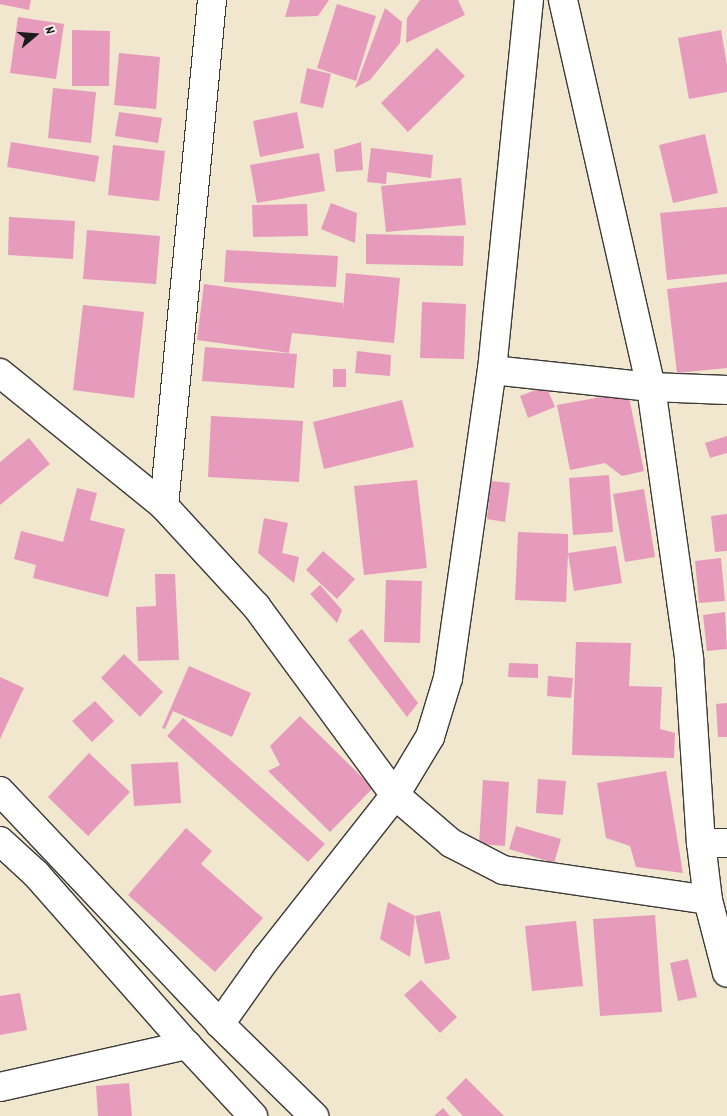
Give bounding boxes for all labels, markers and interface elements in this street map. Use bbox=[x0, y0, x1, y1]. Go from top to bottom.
north arrow bbox=[10, 10, 60, 60]
text: N bbox=[39, 24, 60, 37]

